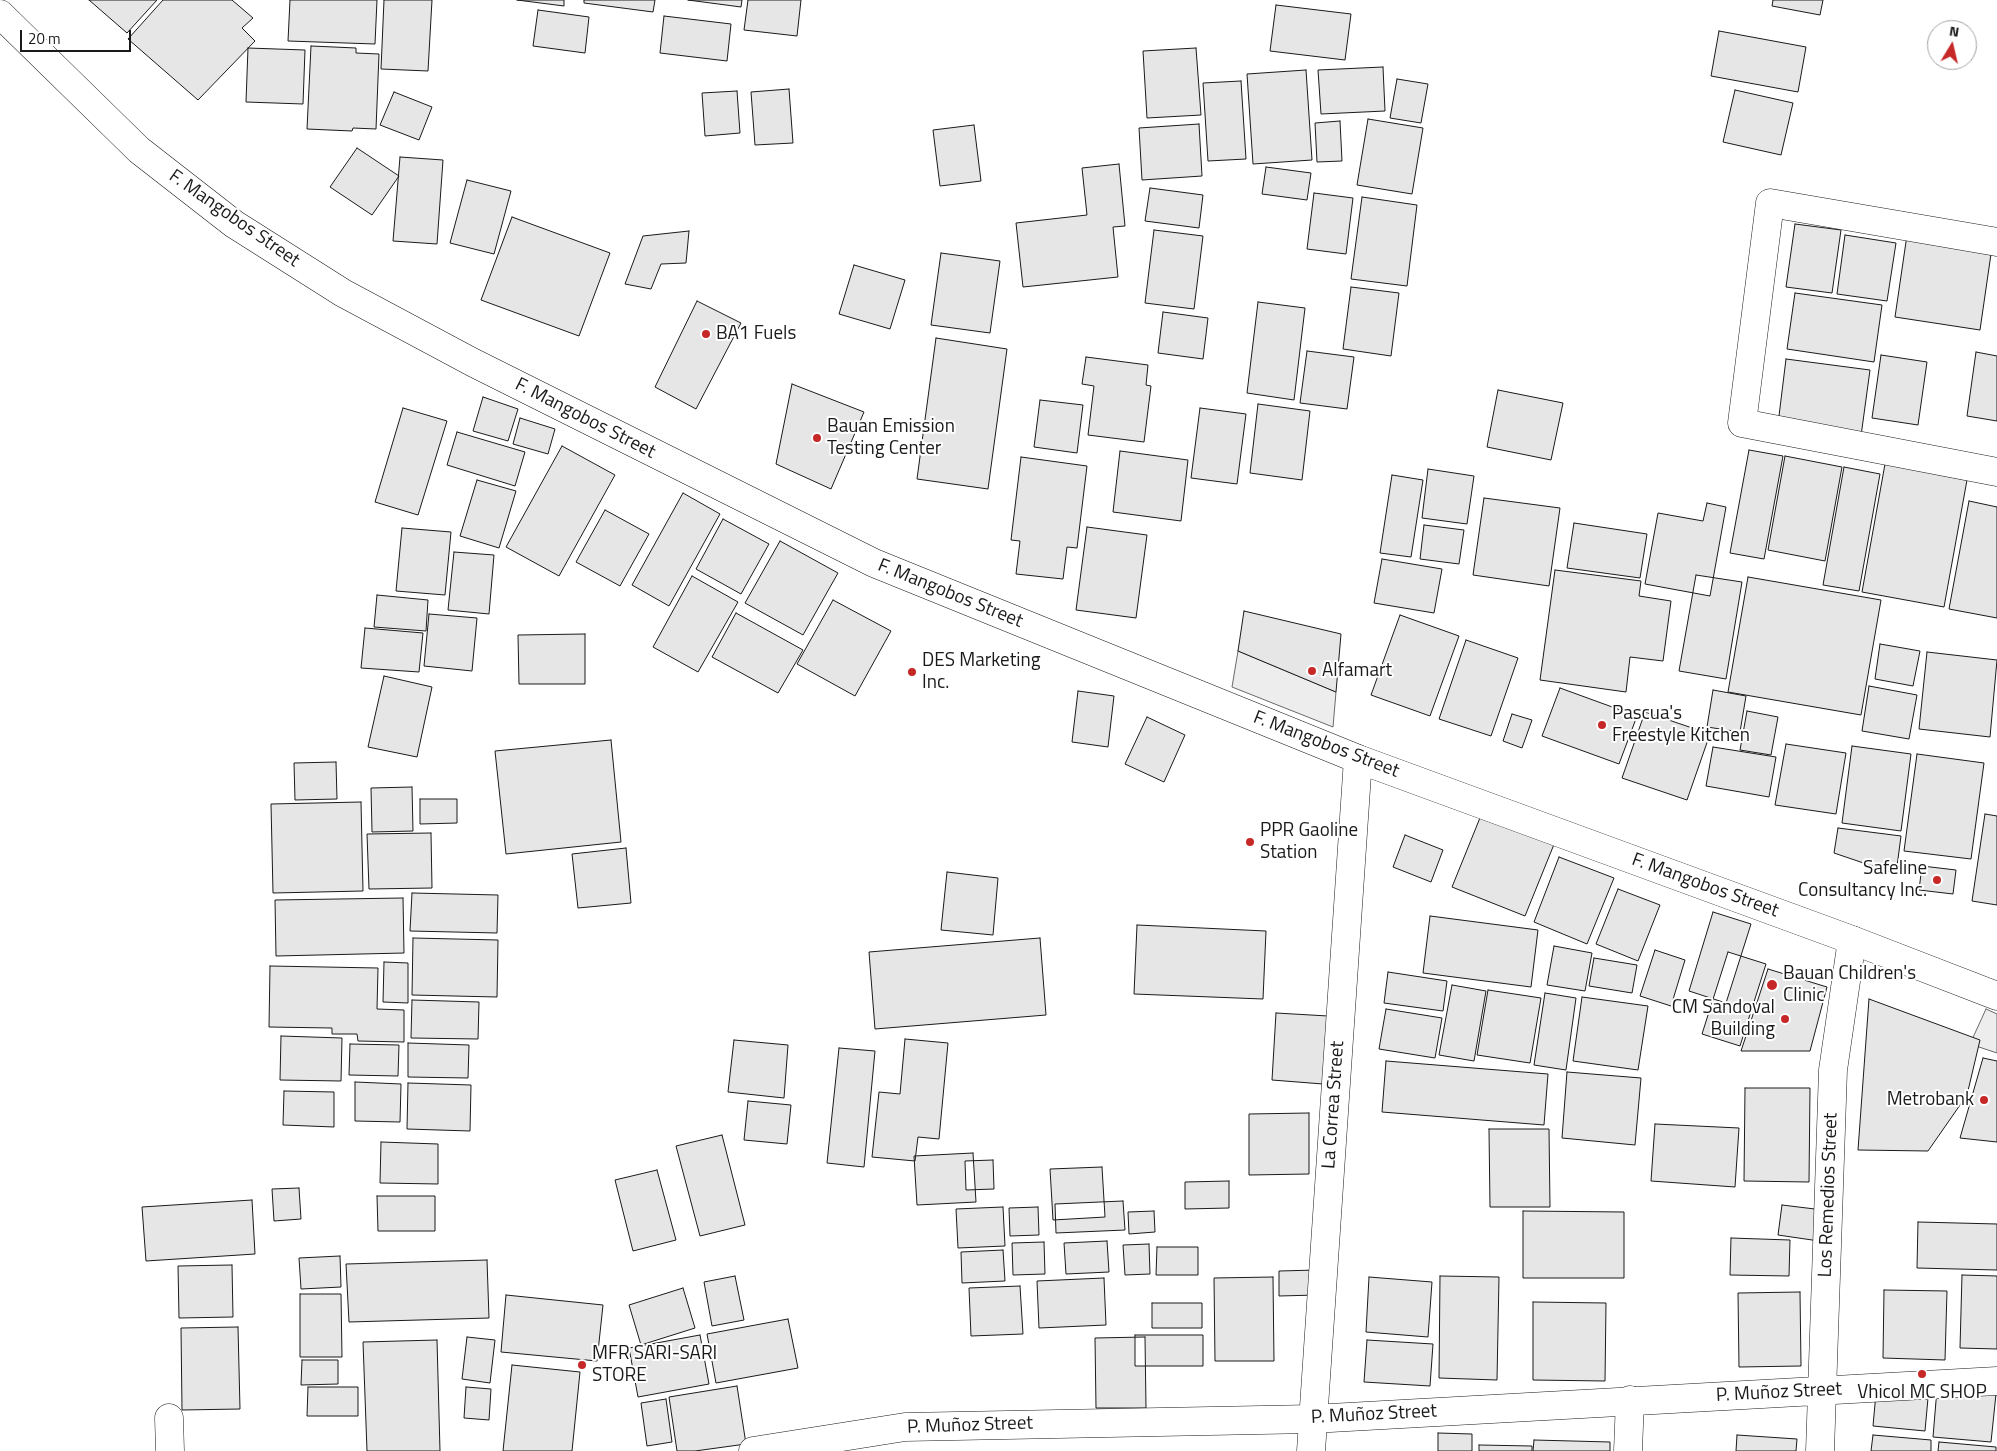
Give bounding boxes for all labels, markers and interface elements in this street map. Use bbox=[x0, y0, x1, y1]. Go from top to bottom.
scale bar bbox=[22, 20, 134, 52]
north arrow bbox=[1927, 20, 1977, 70]
text: N bbox=[1948, 20, 1961, 42]
text: 20 m bbox=[28, 27, 61, 50]
street label: F. Mangobos Street bbox=[164, 165, 304, 273]
place label: BA1 Fuels bbox=[716, 323, 796, 345]
marker: BA1 Fuels bbox=[700, 328, 712, 340]
street label: F. Mangobos Street bbox=[511, 374, 659, 464]
place label: Bauan Emission Testing Center bbox=[827, 416, 955, 460]
marker: Bauan Emission Testing Center bbox=[811, 432, 823, 444]
street label: F. Mangobos Street bbox=[874, 555, 1026, 633]
place label: DES Marketing Inc. bbox=[922, 650, 1040, 694]
place label: Alfamart bbox=[1322, 660, 1392, 682]
marker: Alfamart bbox=[1306, 665, 1318, 677]
marker: DES Marketing Inc. bbox=[906, 666, 918, 678]
place label: Pascua's Freestyle Kitchen bbox=[1612, 703, 1750, 747]
street label: F. Mangobos Street bbox=[1250, 707, 1402, 783]
marker: Pascua's Freestyle Kitchen bbox=[1596, 719, 1608, 731]
place label: PPR Gaoline Station bbox=[1260, 820, 1358, 864]
marker: PPR Gaoline Station bbox=[1244, 836, 1256, 848]
street label: F. Mangobos Street bbox=[1629, 849, 1781, 923]
place label: Safeline Consultancy Inc. bbox=[1798, 858, 1927, 902]
marker: Safeline Consultancy Inc. bbox=[1931, 874, 1943, 886]
place label: Bauan Children's Clinic bbox=[1783, 963, 1916, 1007]
marker: Bauan Children's Clinic bbox=[1765, 978, 1779, 992]
place label: CM Sandoval Building bbox=[1672, 997, 1775, 1041]
marker: CM Sandoval Building bbox=[1779, 1013, 1791, 1025]
street label: La Correa Street bbox=[1318, 1040, 1350, 1170]
place label: Metrobank bbox=[1887, 1089, 1974, 1111]
marker: Metrobank bbox=[1978, 1094, 1990, 1106]
street label: Los Remedios Street bbox=[1815, 1112, 1843, 1278]
place label: MFR SARI-SARI STORE bbox=[592, 1343, 717, 1387]
marker: MFR SARI-SARI STORE bbox=[576, 1359, 588, 1371]
marker: Vhicol MC SHOP bbox=[1916, 1368, 1928, 1380]
street label: P. Muñoz Street bbox=[1715, 1378, 1843, 1408]
place label: Vhicol MC SHOP bbox=[1857, 1382, 1987, 1404]
street label: P. Muñoz Street bbox=[1310, 1400, 1438, 1430]
street label: P. Muñoz Street bbox=[907, 1412, 1033, 1440]

